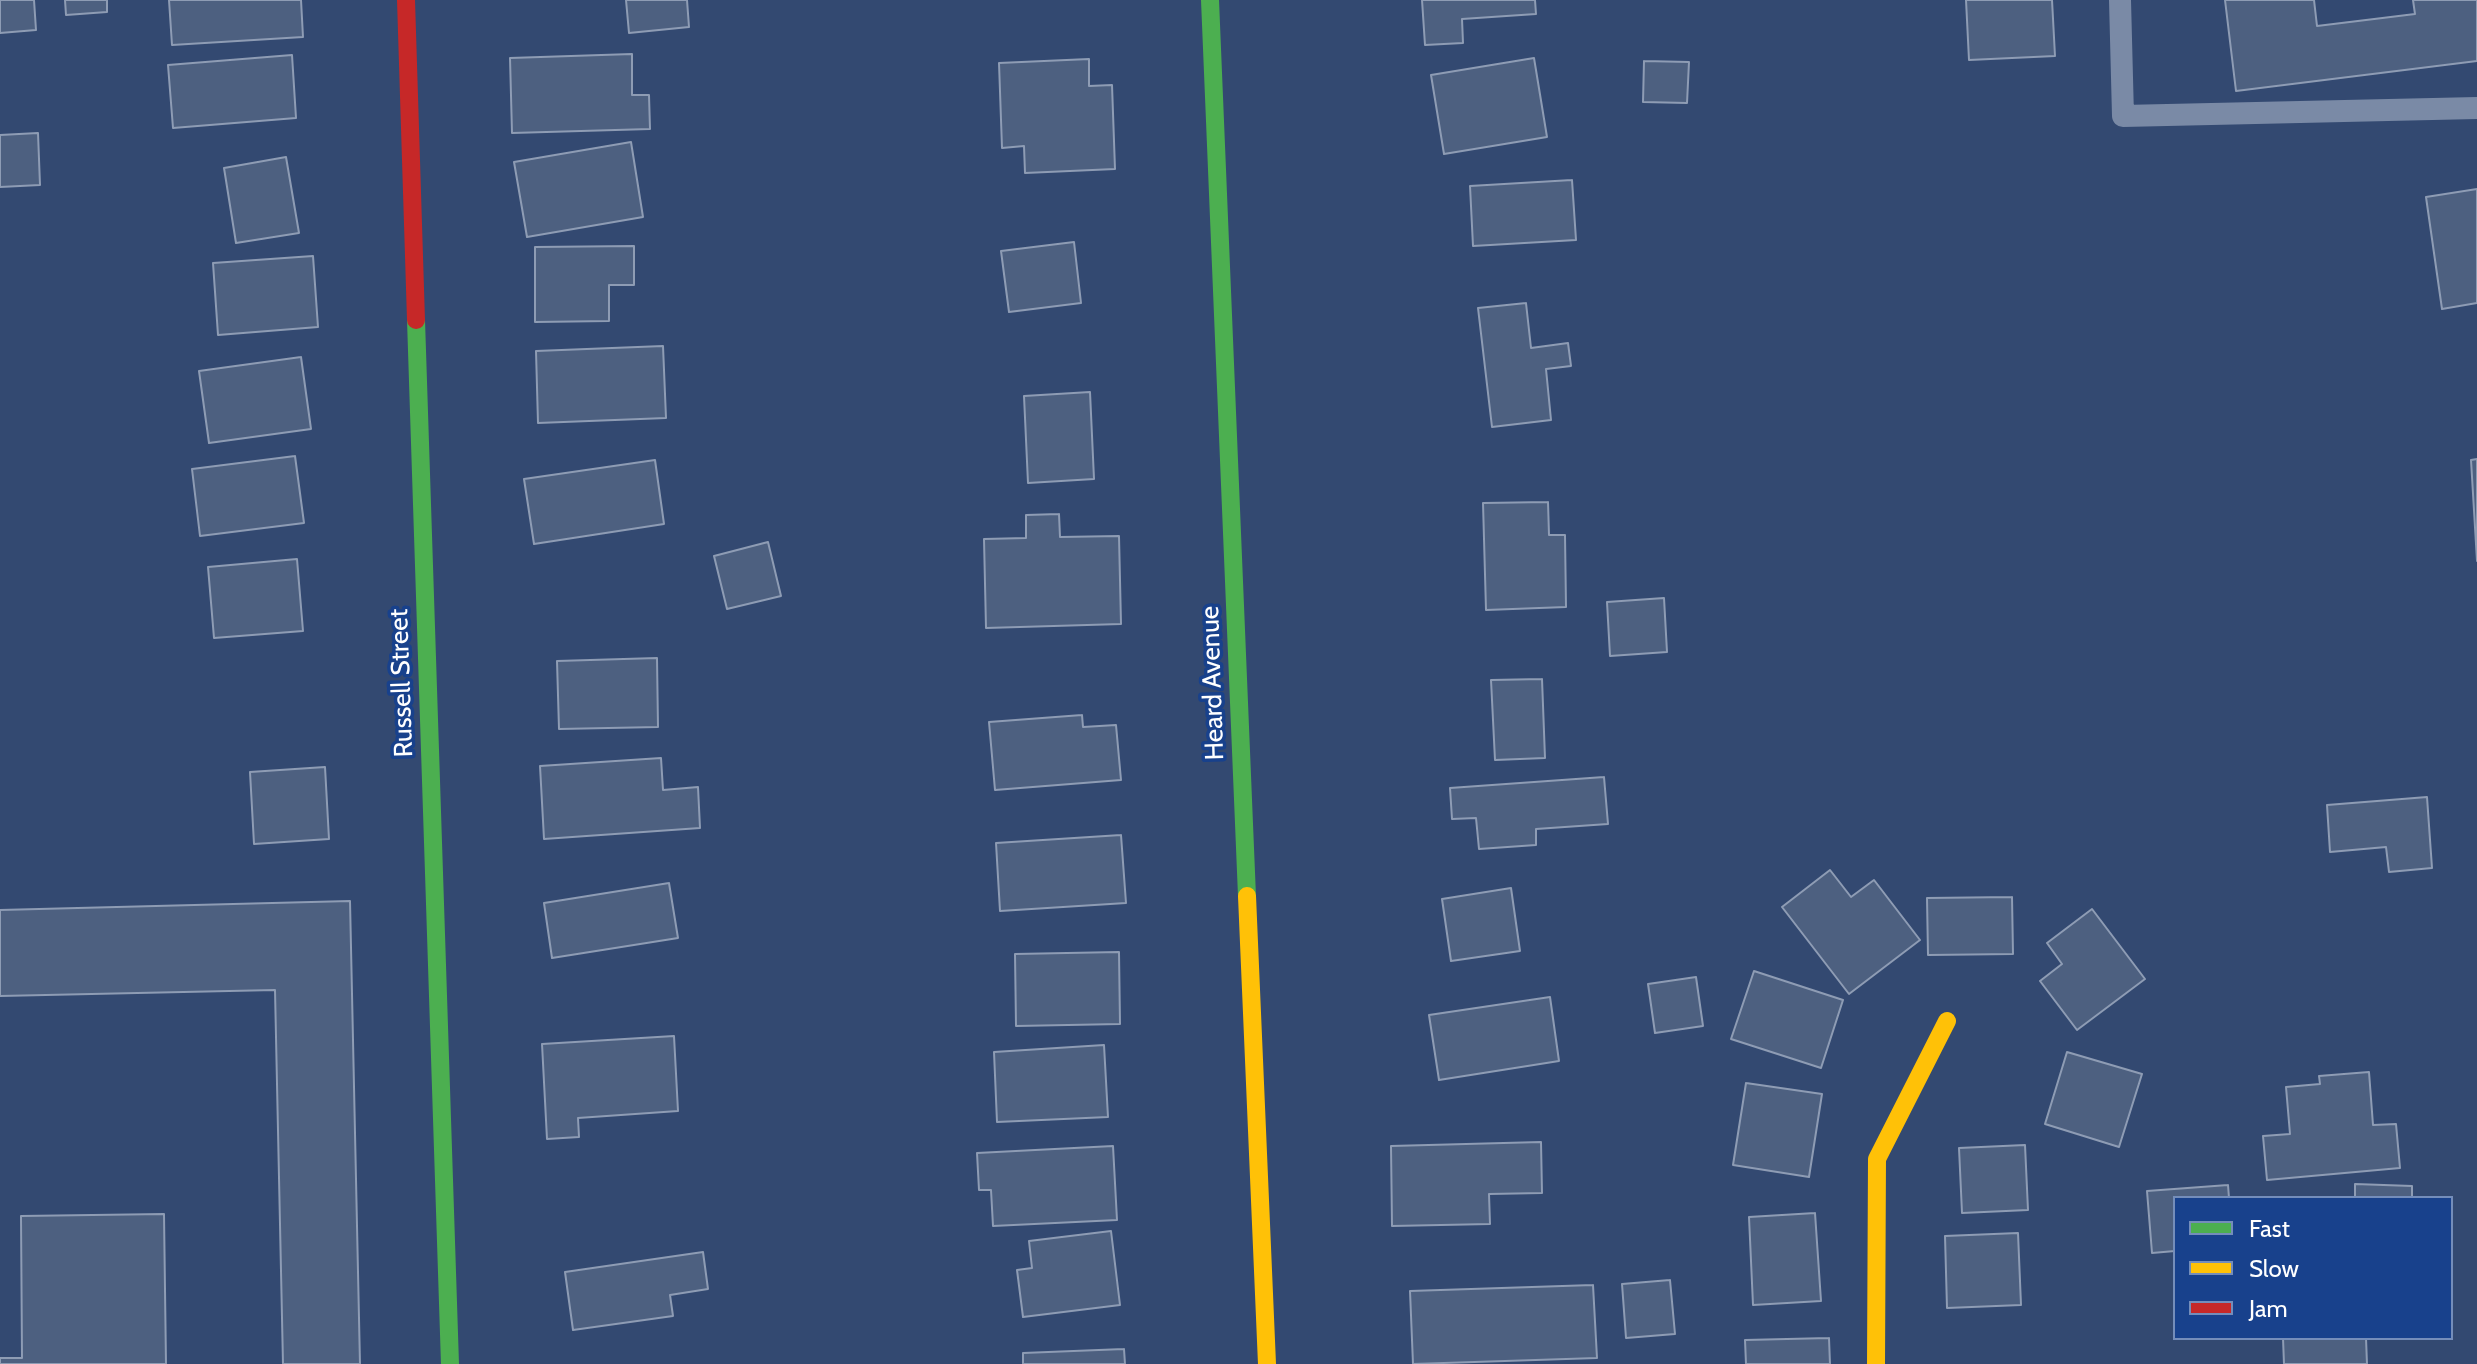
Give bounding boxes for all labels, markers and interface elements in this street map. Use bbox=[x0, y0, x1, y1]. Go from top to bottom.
street label: Heard Avenue bbox=[1195, 605, 1231, 761]
street label: Russell Street bbox=[384, 608, 420, 758]
legend bbox=[2173, 1196, 2453, 1340]
text: Fast bbox=[2249, 1214, 2290, 1243]
text: Slow bbox=[2249, 1254, 2299, 1283]
text: Jam bbox=[2249, 1294, 2287, 1323]

